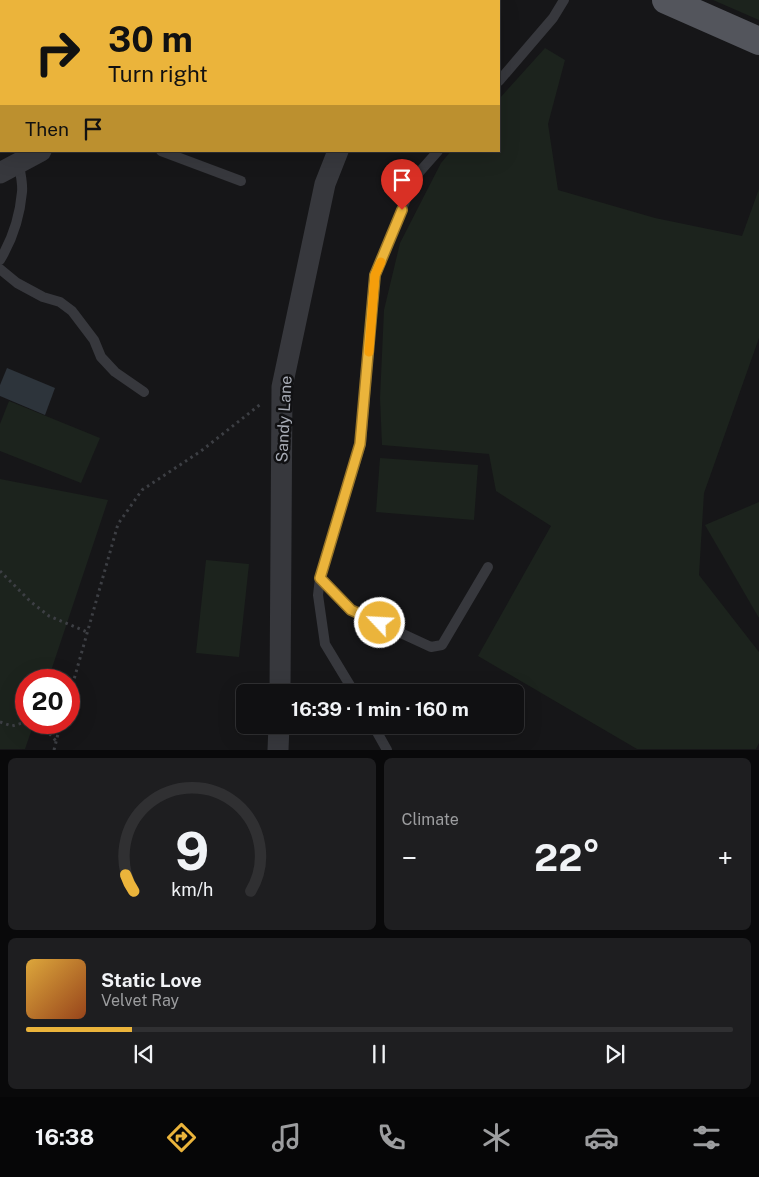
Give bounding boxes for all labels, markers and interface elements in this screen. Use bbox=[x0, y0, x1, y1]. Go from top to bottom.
text: 30 m bbox=[108, 19, 193, 60]
icon: right bbox=[25, 20, 90, 85]
text: Turn right bbox=[108, 61, 208, 87]
icon: arrive bbox=[79, 115, 107, 143]
text: Then bbox=[25, 118, 69, 140]
pin bbox=[381, 159, 423, 210]
icon: arrive bbox=[388, 166, 416, 194]
street label: Sandy Lane bbox=[272, 375, 296, 463]
position arrow bbox=[353, 596, 405, 648]
speed limit sign: 20 bbox=[15, 669, 80, 734]
text: 16:39 · 1 min · 160 m bbox=[291, 698, 469, 720]
text: Climate bbox=[402, 810, 459, 829]
text: 9 bbox=[175, 821, 209, 882]
text: 22° bbox=[534, 835, 600, 880]
text: − bbox=[402, 841, 417, 874]
text: + bbox=[717, 841, 733, 874]
text: km/h bbox=[171, 879, 213, 900]
text: Static Love bbox=[101, 969, 202, 991]
text: Velvet Ray bbox=[101, 991, 179, 1010]
icon: previous bbox=[130, 1040, 158, 1068]
icon: pause bbox=[365, 1040, 393, 1068]
icon: next bbox=[601, 1040, 629, 1068]
icon: directions bbox=[164, 1120, 199, 1155]
icon: music bbox=[269, 1120, 304, 1155]
icon: phone bbox=[374, 1120, 409, 1155]
icon: climate bbox=[479, 1120, 514, 1155]
icon: car bbox=[584, 1120, 619, 1155]
icon: filters bbox=[689, 1120, 724, 1155]
text: 16:38 bbox=[35, 1124, 94, 1150]

